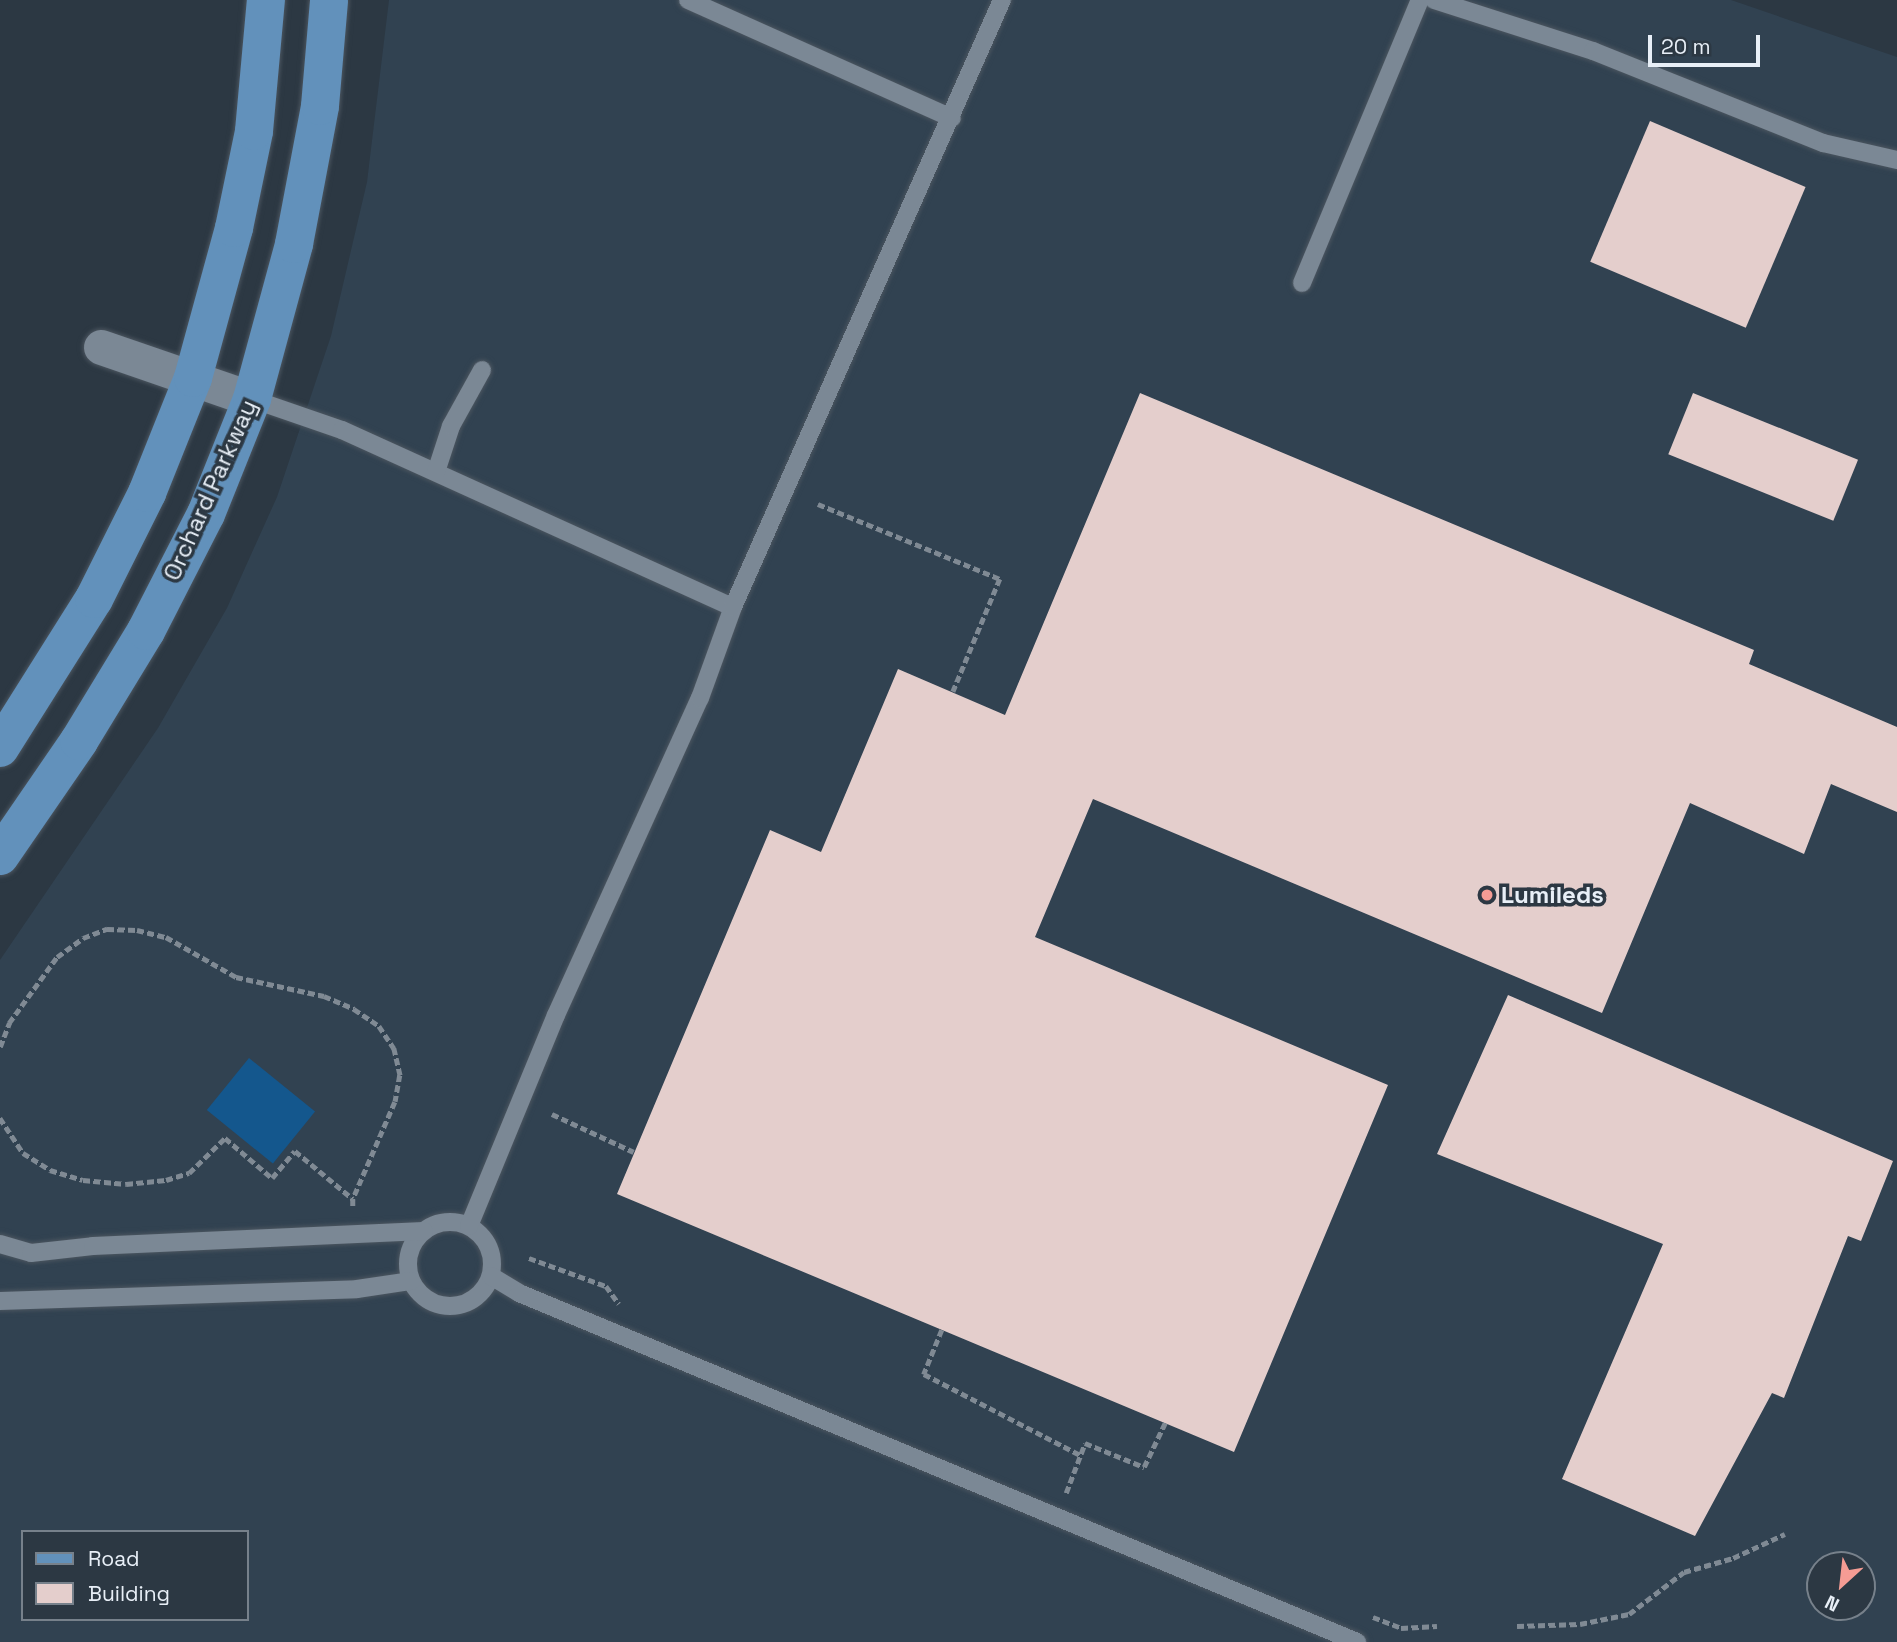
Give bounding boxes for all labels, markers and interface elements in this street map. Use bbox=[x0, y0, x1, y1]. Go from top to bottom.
scale bar bbox=[1652, 21, 1764, 65]
text: 20 m bbox=[1661, 33, 1711, 60]
street label: Orchard Parkway bbox=[157, 395, 263, 585]
place label: Lumileds bbox=[1501, 881, 1604, 909]
marker: Lumileds bbox=[1479, 887, 1495, 903]
legend bbox=[21, 1530, 248, 1621]
text: Road bbox=[88, 1545, 140, 1572]
north arrow bbox=[1806, 1551, 1876, 1621]
text: Building bbox=[88, 1580, 170, 1607]
text: N bbox=[1821, 1589, 1844, 1617]

